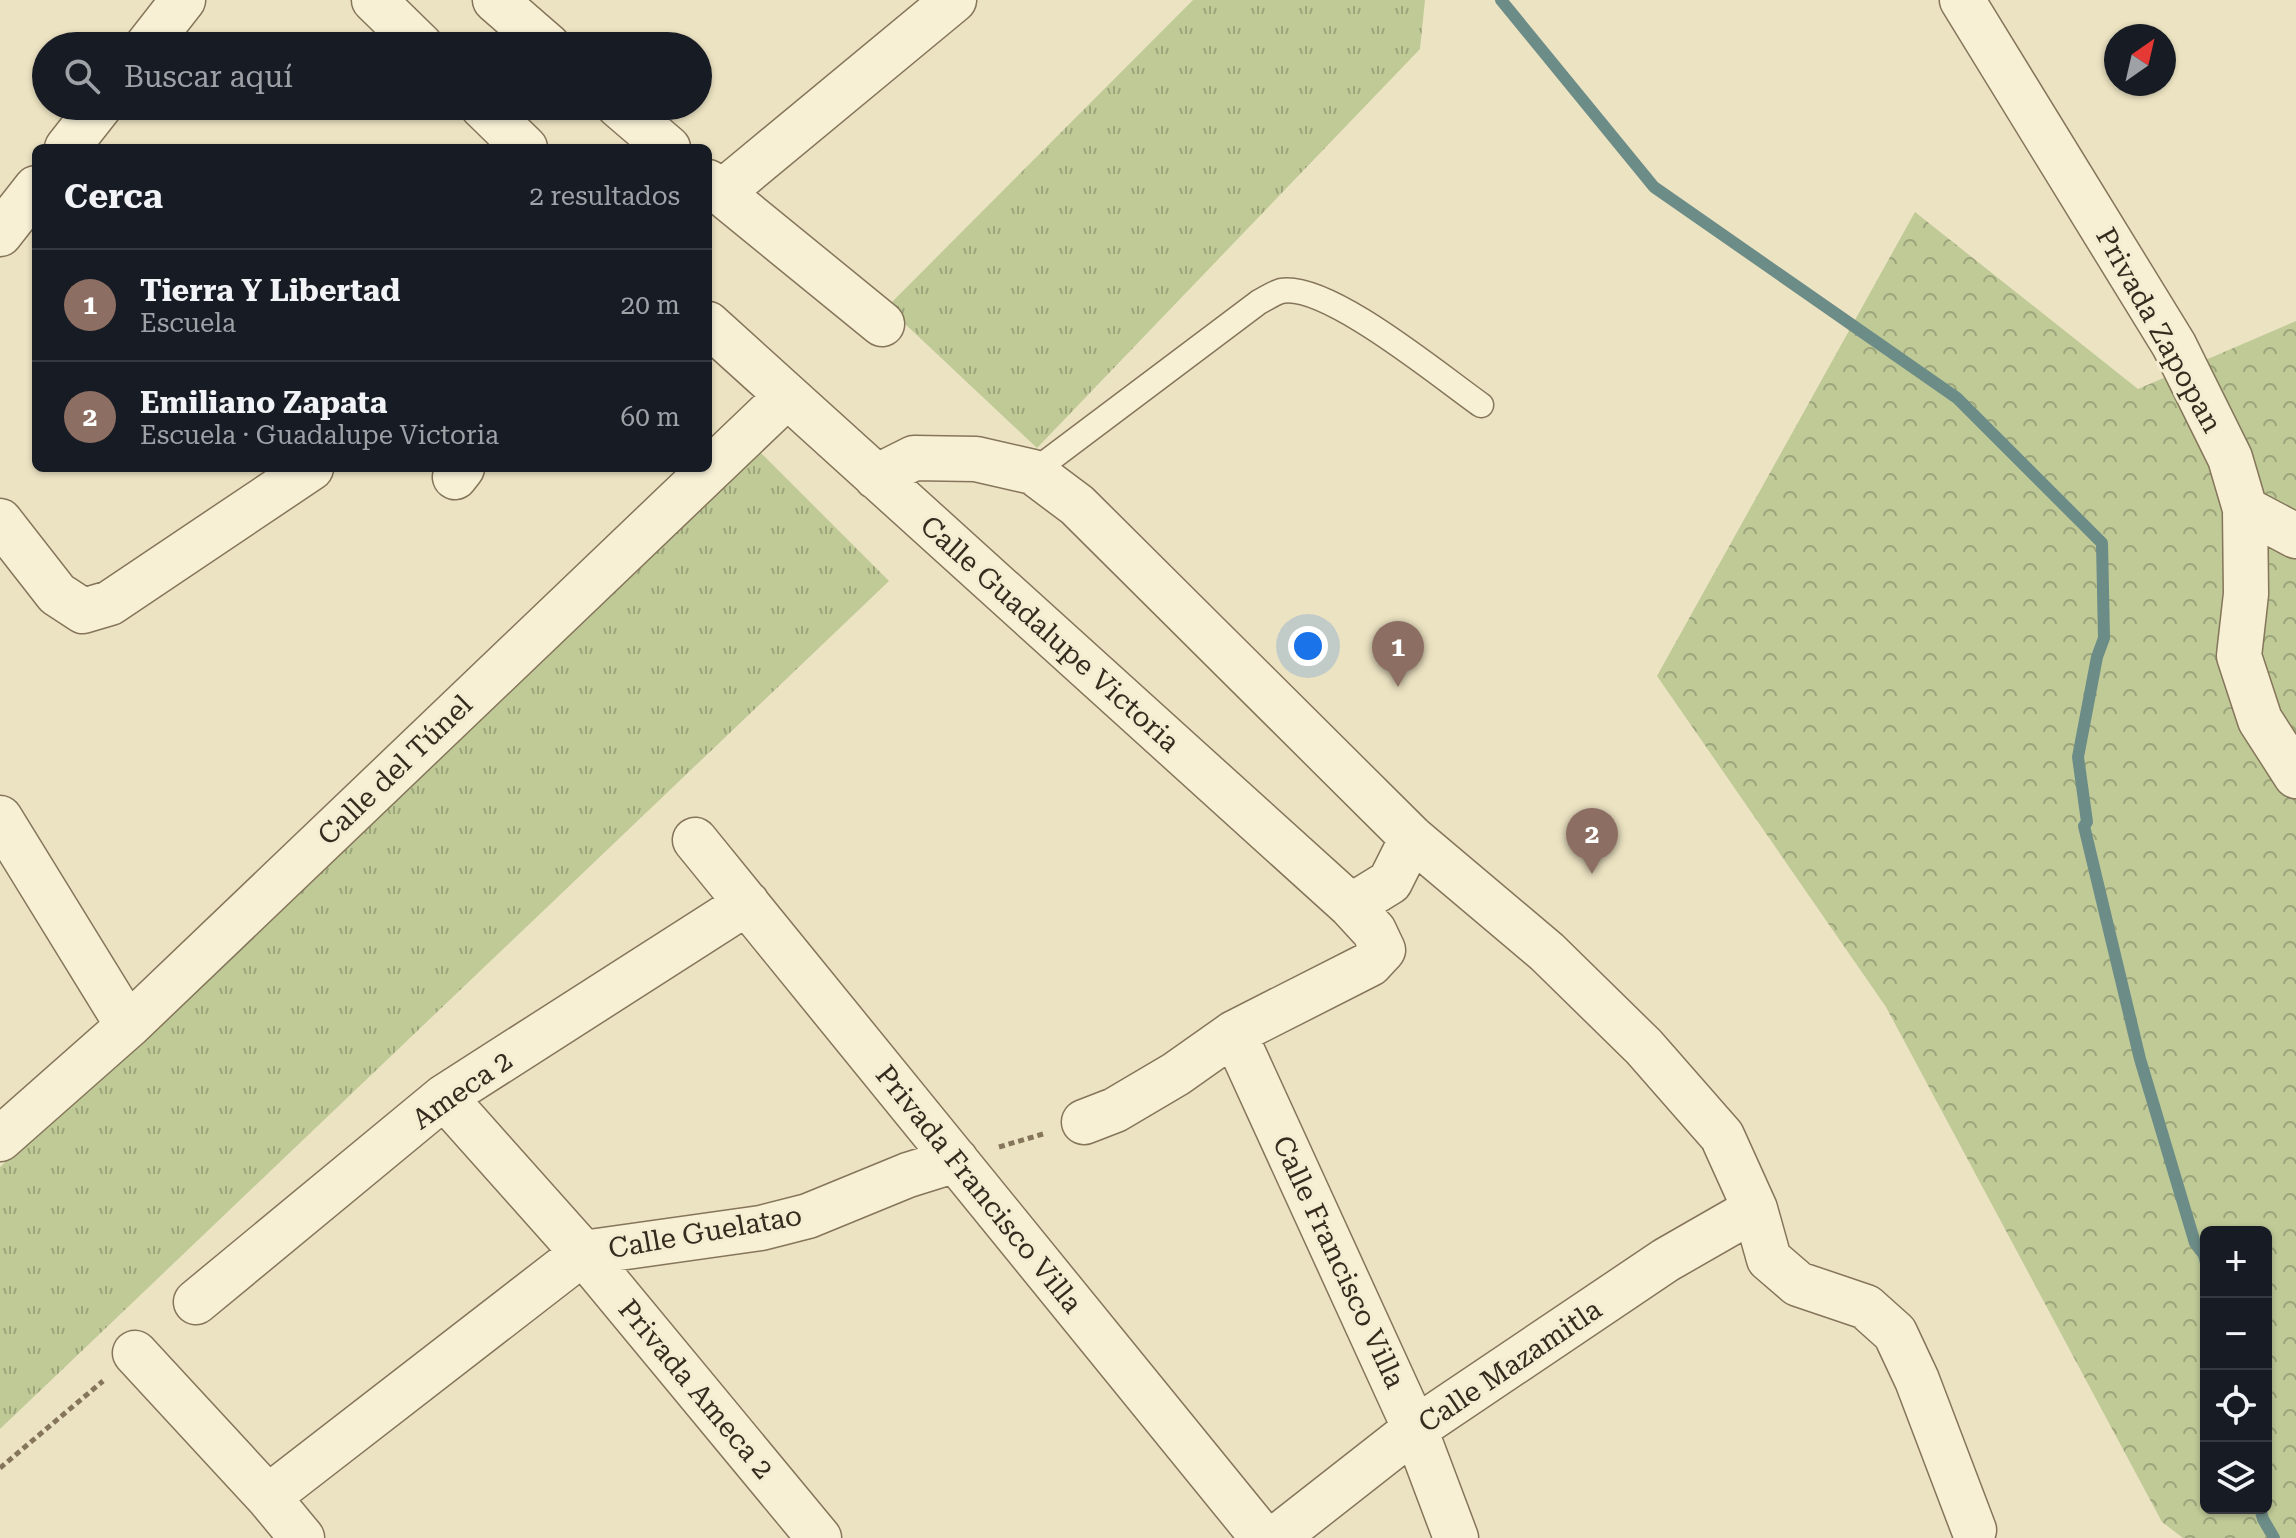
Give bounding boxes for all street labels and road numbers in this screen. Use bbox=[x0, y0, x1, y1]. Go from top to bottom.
street label: Privada Zapopan bbox=[2089, 222, 2229, 438]
street label: Calle Guadalupe Victoria bbox=[914, 509, 1186, 759]
street label: Calle del Túnel bbox=[311, 688, 479, 852]
street label: Ameca 2 bbox=[406, 1044, 518, 1136]
street label: Privada Francisco Villa bbox=[869, 1059, 1089, 1319]
street label: Calle Francisco Villa bbox=[1266, 1131, 1412, 1393]
street label: Calle Guelatao bbox=[606, 1199, 804, 1265]
street label: Privada Ameca 2 bbox=[612, 1293, 780, 1485]
street label: Calle Mazamitla bbox=[1412, 1293, 1608, 1439]

